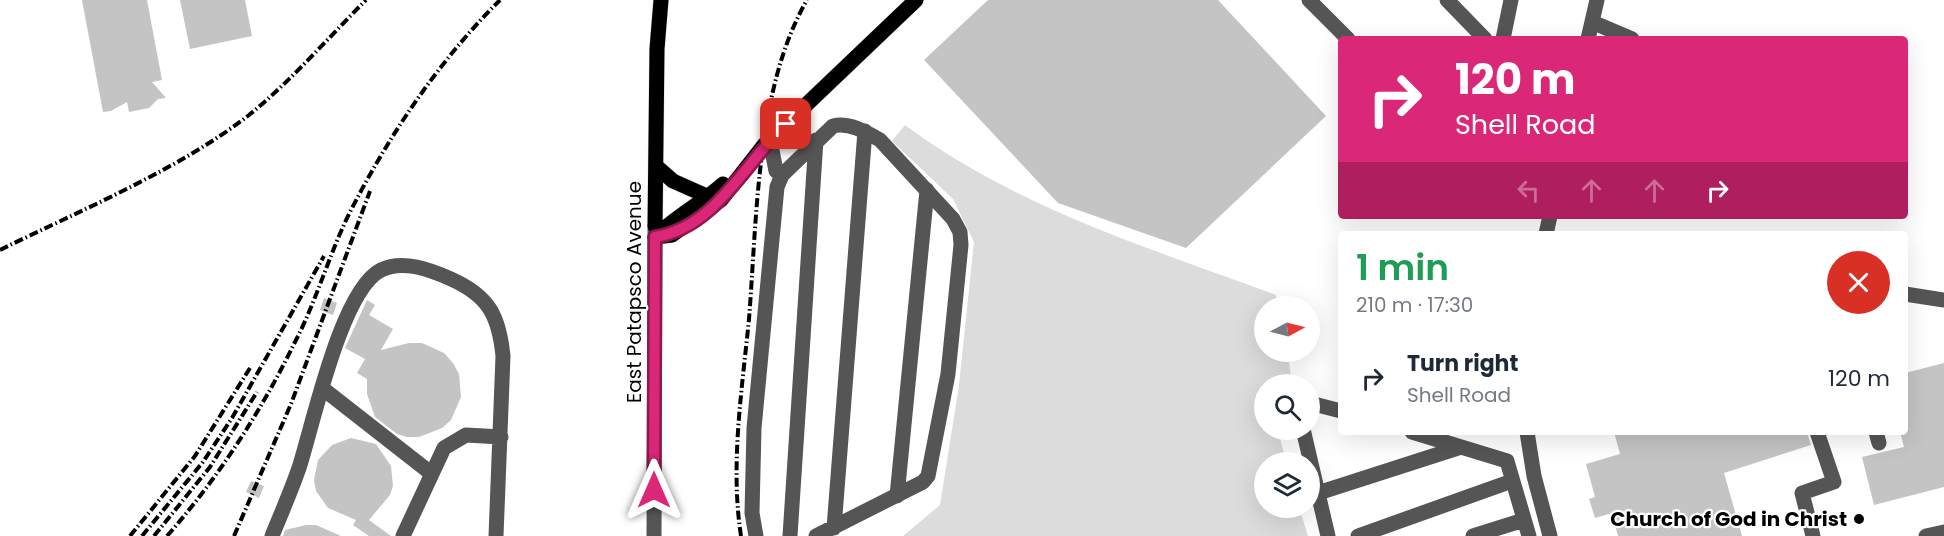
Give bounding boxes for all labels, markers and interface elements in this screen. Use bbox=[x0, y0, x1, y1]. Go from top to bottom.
text: 120 m bbox=[1455, 50, 1576, 109]
icon: right bbox=[1356, 60, 1434, 138]
pin bbox=[760, 98, 811, 149]
text: Shell Road bbox=[1455, 106, 1596, 143]
icon: arrive bbox=[769, 107, 802, 140]
icon: left bbox=[1512, 174, 1545, 207]
icon: ahead bbox=[1575, 174, 1608, 207]
icon: ahead bbox=[1638, 174, 1671, 207]
icon: right bbox=[1701, 174, 1734, 207]
street label: East Patapsco Avenue bbox=[620, 181, 648, 403]
text: 1 min bbox=[1356, 242, 1449, 293]
button: close bbox=[1827, 251, 1890, 314]
text: 210 m · 17:30 bbox=[1356, 291, 1473, 319]
north arrow bbox=[1254, 296, 1320, 362]
map controls bbox=[1254, 296, 1320, 518]
text: Turn right bbox=[1407, 348, 1518, 379]
icon: right bbox=[1356, 362, 1389, 395]
text: 120 m bbox=[1828, 363, 1890, 394]
button: search bbox=[1254, 374, 1320, 440]
text: Shell Road bbox=[1407, 381, 1511, 409]
button: layers bbox=[1254, 452, 1320, 518]
position arrow bbox=[622, 458, 686, 522]
place label: Church of God in Christ bbox=[1610, 505, 1847, 533]
marker: Church of God in Christ bbox=[1852, 512, 1866, 526]

